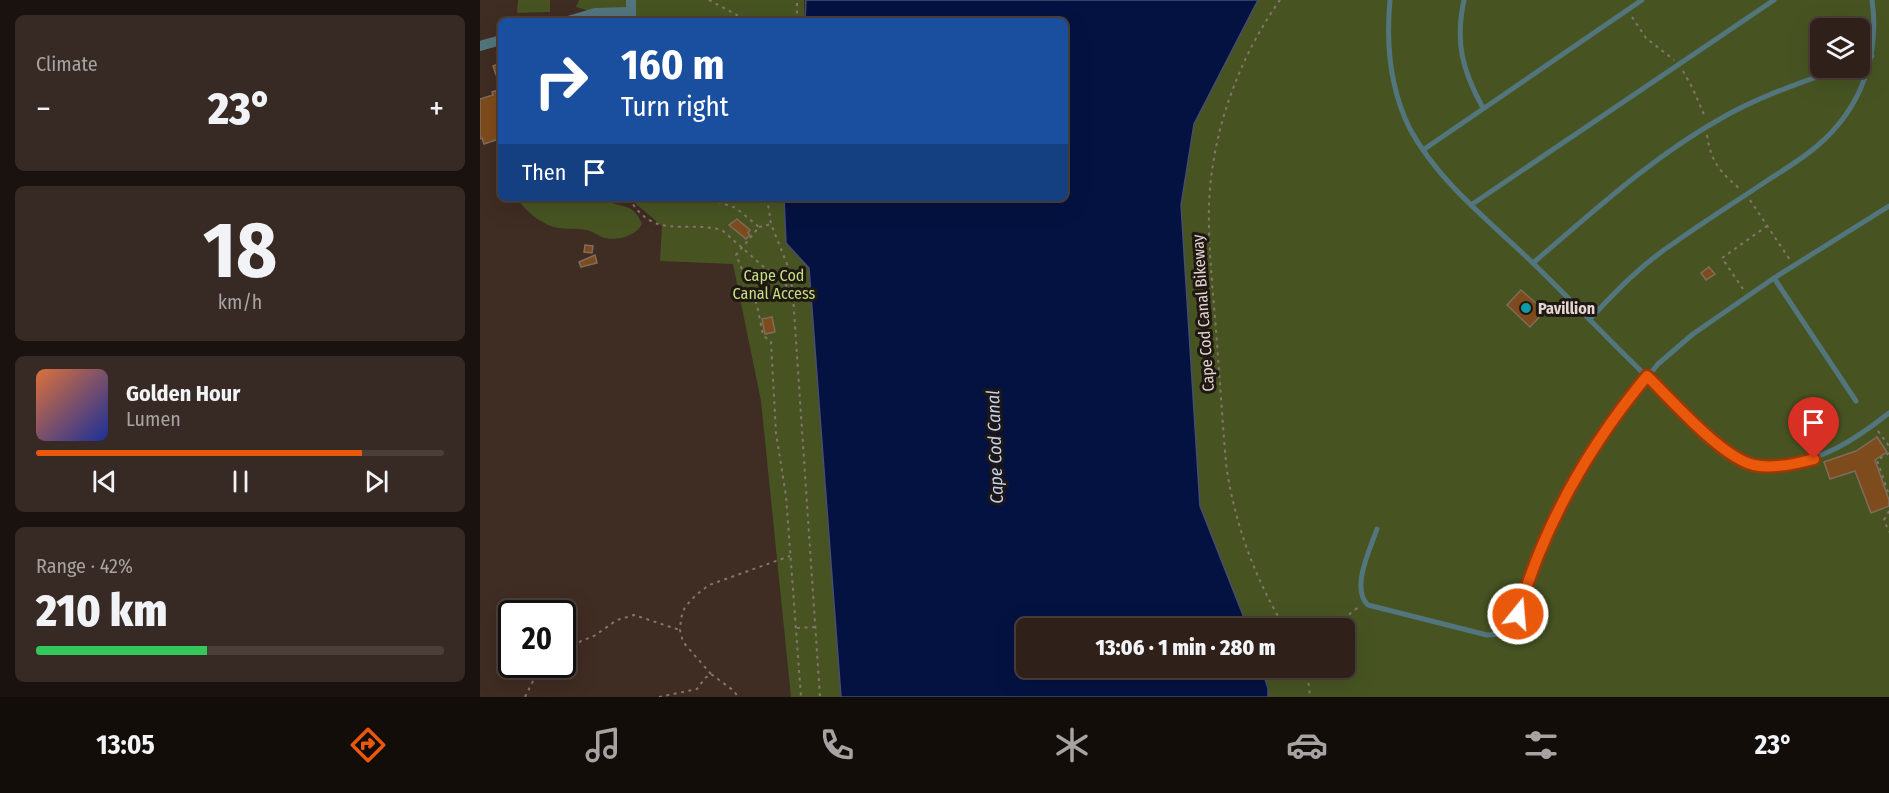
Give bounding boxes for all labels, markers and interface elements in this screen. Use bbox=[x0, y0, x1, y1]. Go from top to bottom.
map controls bbox=[1810, 18, 1870, 78]
button: layers bbox=[1810, 18, 1870, 78]
text: 160 m bbox=[621, 40, 724, 90]
icon: right bbox=[522, 42, 600, 120]
text: Climate bbox=[36, 52, 98, 76]
text: 23° bbox=[208, 82, 272, 136]
text: − bbox=[36, 89, 51, 129]
text: + bbox=[429, 89, 444, 129]
text: Turn right bbox=[621, 91, 729, 123]
icon: arrive bbox=[578, 156, 611, 189]
text: Then bbox=[522, 159, 566, 186]
text: 18 bbox=[203, 204, 277, 298]
street label: Cape Cod Canal Bikeway bbox=[1188, 233, 1218, 392]
park label: Cape Cod Canal Access bbox=[733, 266, 816, 303]
text: km/h bbox=[218, 290, 262, 314]
place label: Pavillion bbox=[1538, 299, 1595, 318]
marker: Pavillion bbox=[1519, 301, 1533, 315]
text: Golden Hour bbox=[126, 380, 240, 407]
water label: Cape Cod Canal bbox=[982, 390, 1008, 504]
pin bbox=[1788, 397, 1839, 459]
icon: arrive bbox=[1797, 406, 1830, 439]
text: Lumen bbox=[126, 407, 181, 431]
icon: previous bbox=[88, 465, 121, 498]
icon: pause bbox=[224, 465, 257, 498]
icon: next bbox=[360, 465, 393, 498]
text: Range · 42% bbox=[36, 554, 133, 578]
position arrow bbox=[1486, 582, 1550, 646]
text: 210 km bbox=[36, 584, 168, 638]
speed limit sign: 20 bbox=[498, 600, 576, 678]
text: 13:06 · 1 min · 280 m bbox=[1095, 634, 1276, 661]
icon: directions bbox=[347, 724, 389, 766]
icon: music bbox=[582, 724, 624, 766]
icon: phone bbox=[816, 724, 858, 766]
icon: climate bbox=[1051, 724, 1093, 766]
icon: car bbox=[1286, 724, 1328, 766]
icon: filters bbox=[1520, 724, 1562, 766]
text: 13:05 bbox=[96, 729, 155, 761]
text: 23° bbox=[1755, 729, 1793, 761]

